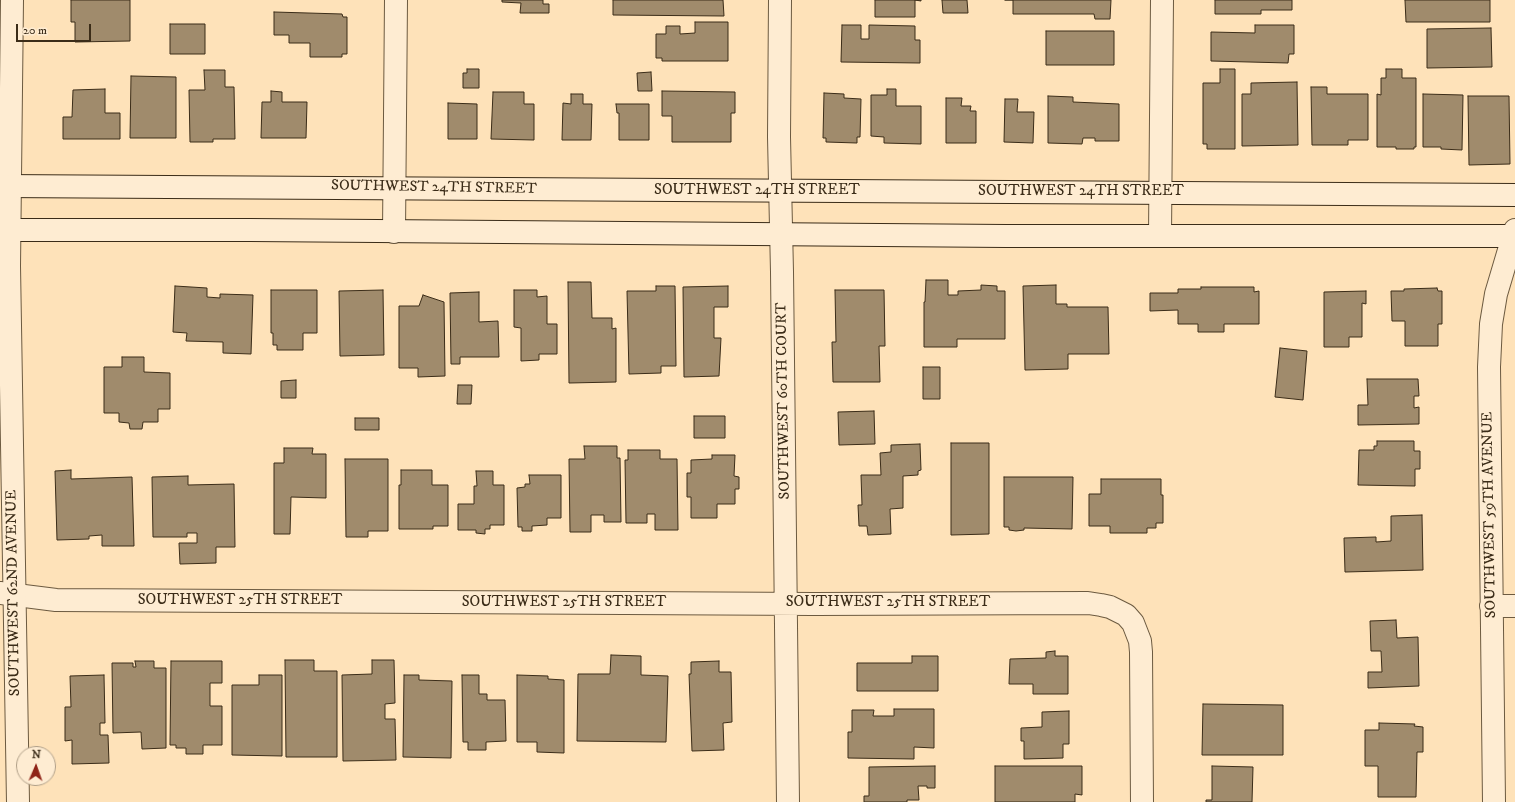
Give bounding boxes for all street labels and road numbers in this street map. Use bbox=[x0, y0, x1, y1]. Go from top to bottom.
street label: SOUTHWEST 24TH STREET bbox=[331, 177, 537, 199]
street label: SOUTHWEST 24TH STREET bbox=[654, 182, 860, 200]
street label: SOUTHWEST 24TH STREET bbox=[978, 183, 1184, 201]
street label: SOUTHWEST 60TH COURT bbox=[773, 302, 795, 500]
street label: SOUTHWEST 59TH AVENUE bbox=[1479, 412, 1501, 618]
street label: SOUTHWEST 62ND AVENUE bbox=[3, 490, 25, 696]
street label: SOUTHWEST 25TH STREET bbox=[138, 592, 342, 610]
street label: SOUTHWEST 25TH STREET bbox=[462, 594, 666, 612]
street label: SOUTHWEST 25TH STREET bbox=[786, 594, 990, 612]

